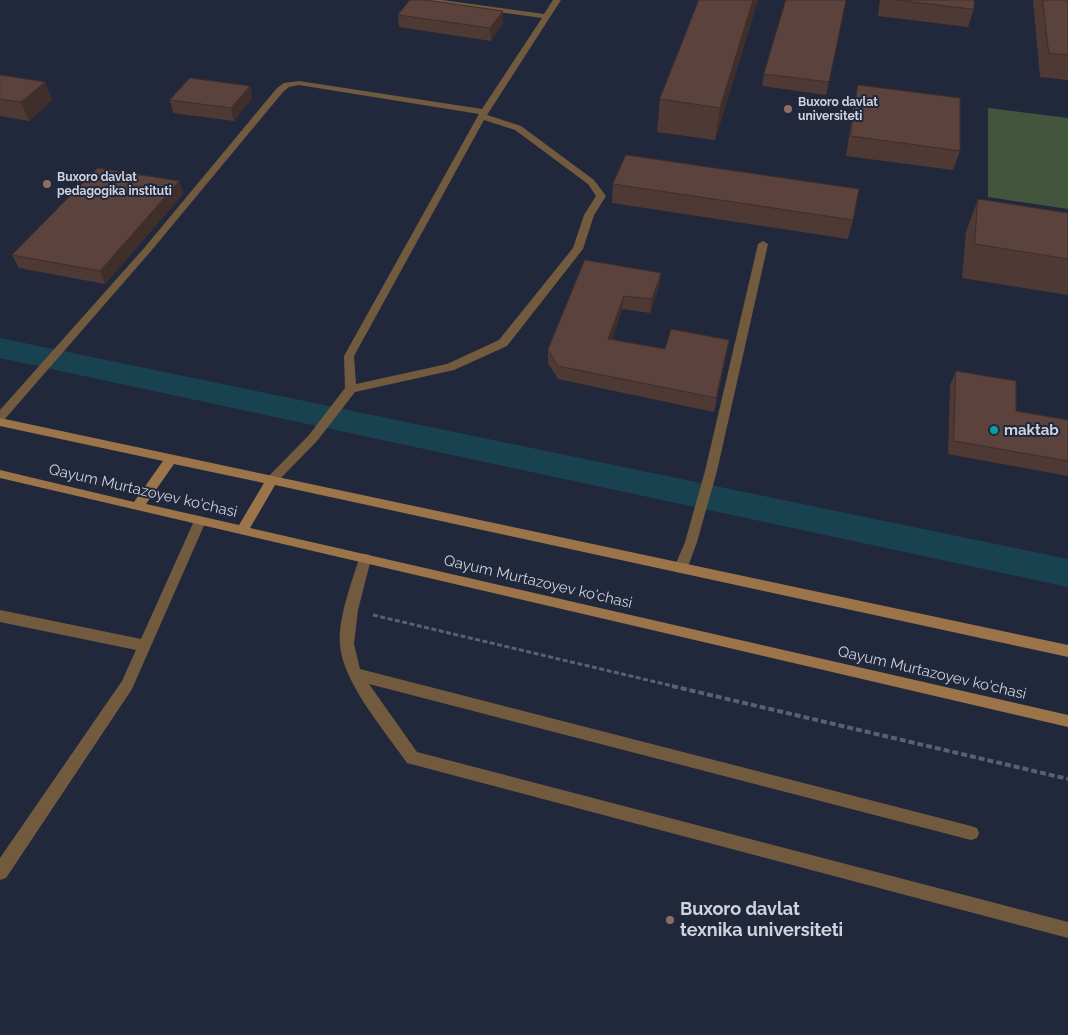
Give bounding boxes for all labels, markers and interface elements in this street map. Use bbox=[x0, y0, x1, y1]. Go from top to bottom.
place label: Buxoro davlat universiteti bbox=[798, 95, 878, 123]
marker: Buxoro davlat universiteti bbox=[782, 103, 794, 115]
place label: Buxoro davlat pedagogika instituti bbox=[57, 170, 172, 198]
marker: Buxoro davlat pedagogika instituti bbox=[41, 178, 53, 190]
place label: maktab bbox=[1004, 421, 1059, 439]
marker: maktab bbox=[988, 424, 1000, 436]
street label: Qayum Murtazoyev ko'chasi bbox=[47, 461, 239, 521]
street label: Qayum Murtazoyev ko'chasi bbox=[442, 552, 634, 612]
street label: Qayum Murtazoyev ko'chasi bbox=[836, 643, 1028, 703]
place label: Buxoro davlat texnika universiteti bbox=[680, 899, 843, 942]
marker: Buxoro davlat texnika universiteti bbox=[664, 914, 676, 926]

